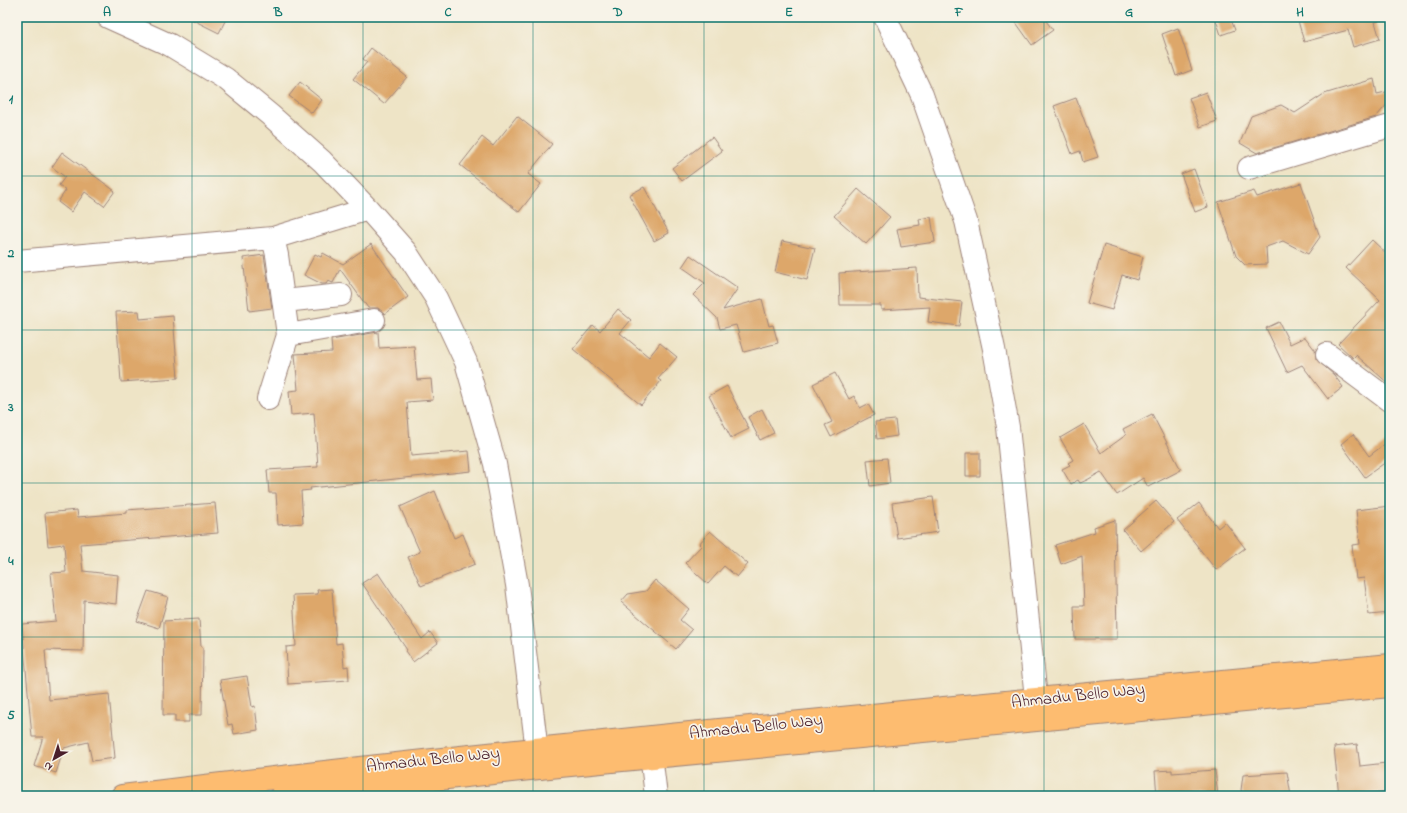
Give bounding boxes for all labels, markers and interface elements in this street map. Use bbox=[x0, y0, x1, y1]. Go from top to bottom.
text: A bbox=[103, 3, 111, 22]
text: B bbox=[273, 3, 283, 22]
text: C bbox=[444, 3, 452, 22]
text: D bbox=[612, 3, 623, 22]
text: E bbox=[785, 3, 793, 22]
text: F bbox=[954, 3, 964, 22]
text: G bbox=[1125, 3, 1133, 22]
text: H bbox=[1296, 3, 1304, 22]
text: 1 bbox=[9, 90, 14, 109]
text: 2 bbox=[7, 244, 15, 263]
text: 3 bbox=[7, 398, 14, 417]
text: 4 bbox=[7, 552, 14, 571]
street label: Ahmadu Bello Way bbox=[1010, 677, 1146, 716]
text: 5 bbox=[7, 706, 15, 725]
street label: Ahmadu Bello Way bbox=[688, 708, 824, 747]
north arrow bbox=[34, 739, 74, 779]
street label: Ahmadu Bello Way bbox=[365, 741, 501, 780]
text: N bbox=[40, 757, 56, 775]

